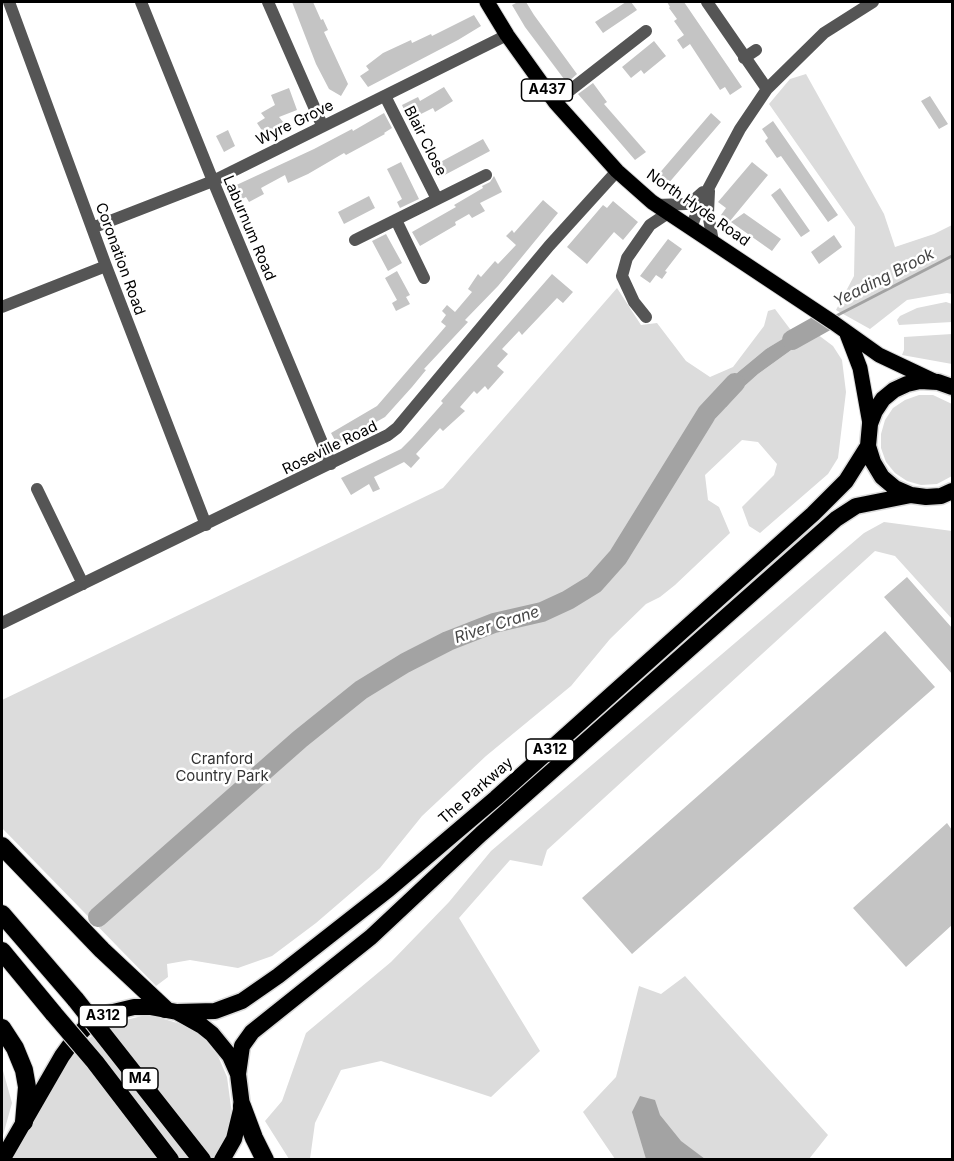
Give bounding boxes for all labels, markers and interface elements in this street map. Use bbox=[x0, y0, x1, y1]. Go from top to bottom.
road number: A437 bbox=[522, 79, 572, 101]
street label: Wyre Grove bbox=[253, 97, 337, 149]
street label: Blair Close bbox=[400, 103, 450, 179]
street label: North Hyde Road bbox=[643, 166, 753, 250]
street label: Laburnum Road bbox=[219, 173, 279, 283]
street label: Coronation Road bbox=[91, 200, 149, 318]
water label: Yeading Brook bbox=[830, 244, 938, 312]
street label: Roseville Road bbox=[280, 417, 380, 479]
water label: River Crane bbox=[452, 602, 542, 648]
road number: A312 bbox=[526, 739, 574, 761]
park label: Cranford Country Park bbox=[175, 750, 269, 785]
street label: The Parkway bbox=[435, 754, 517, 828]
road number: A312 bbox=[79, 1005, 127, 1027]
road number: M4 bbox=[122, 1068, 158, 1090]

